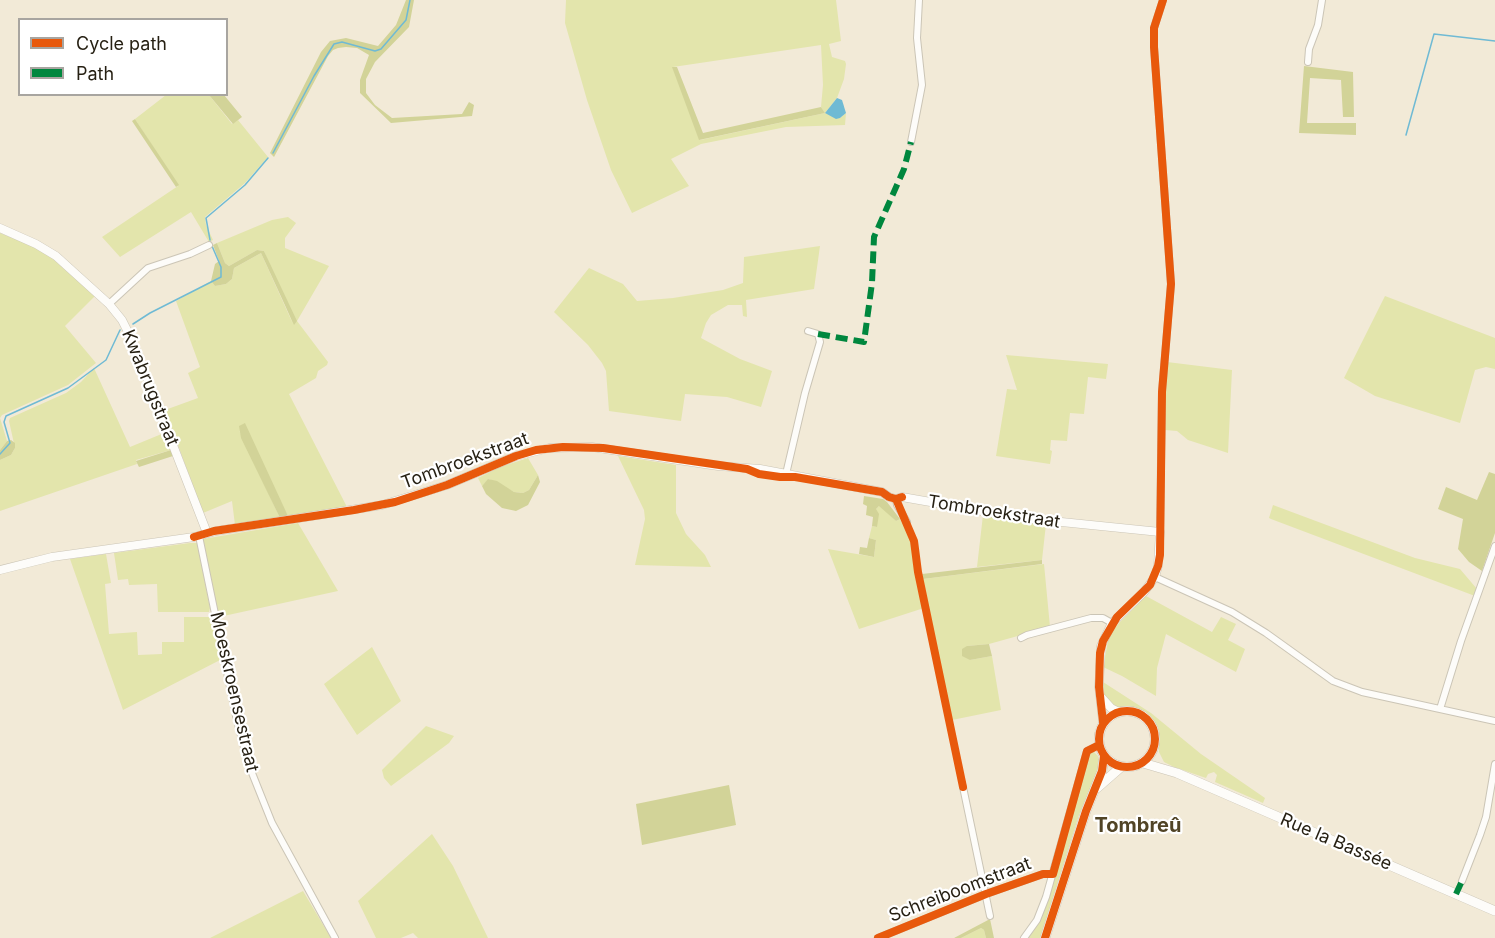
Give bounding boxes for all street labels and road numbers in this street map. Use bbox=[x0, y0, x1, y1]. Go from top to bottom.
street label: Kwabrugstraat bbox=[117, 327, 183, 449]
street label: Tombroekstraat bbox=[398, 428, 532, 494]
street label: Tombroekstraat bbox=[926, 491, 1062, 533]
street label: Moeskroensestraat bbox=[205, 610, 263, 774]
street label: Rue la Bassée bbox=[1277, 809, 1395, 875]
street label: Schreiboomstraat bbox=[886, 853, 1034, 927]

